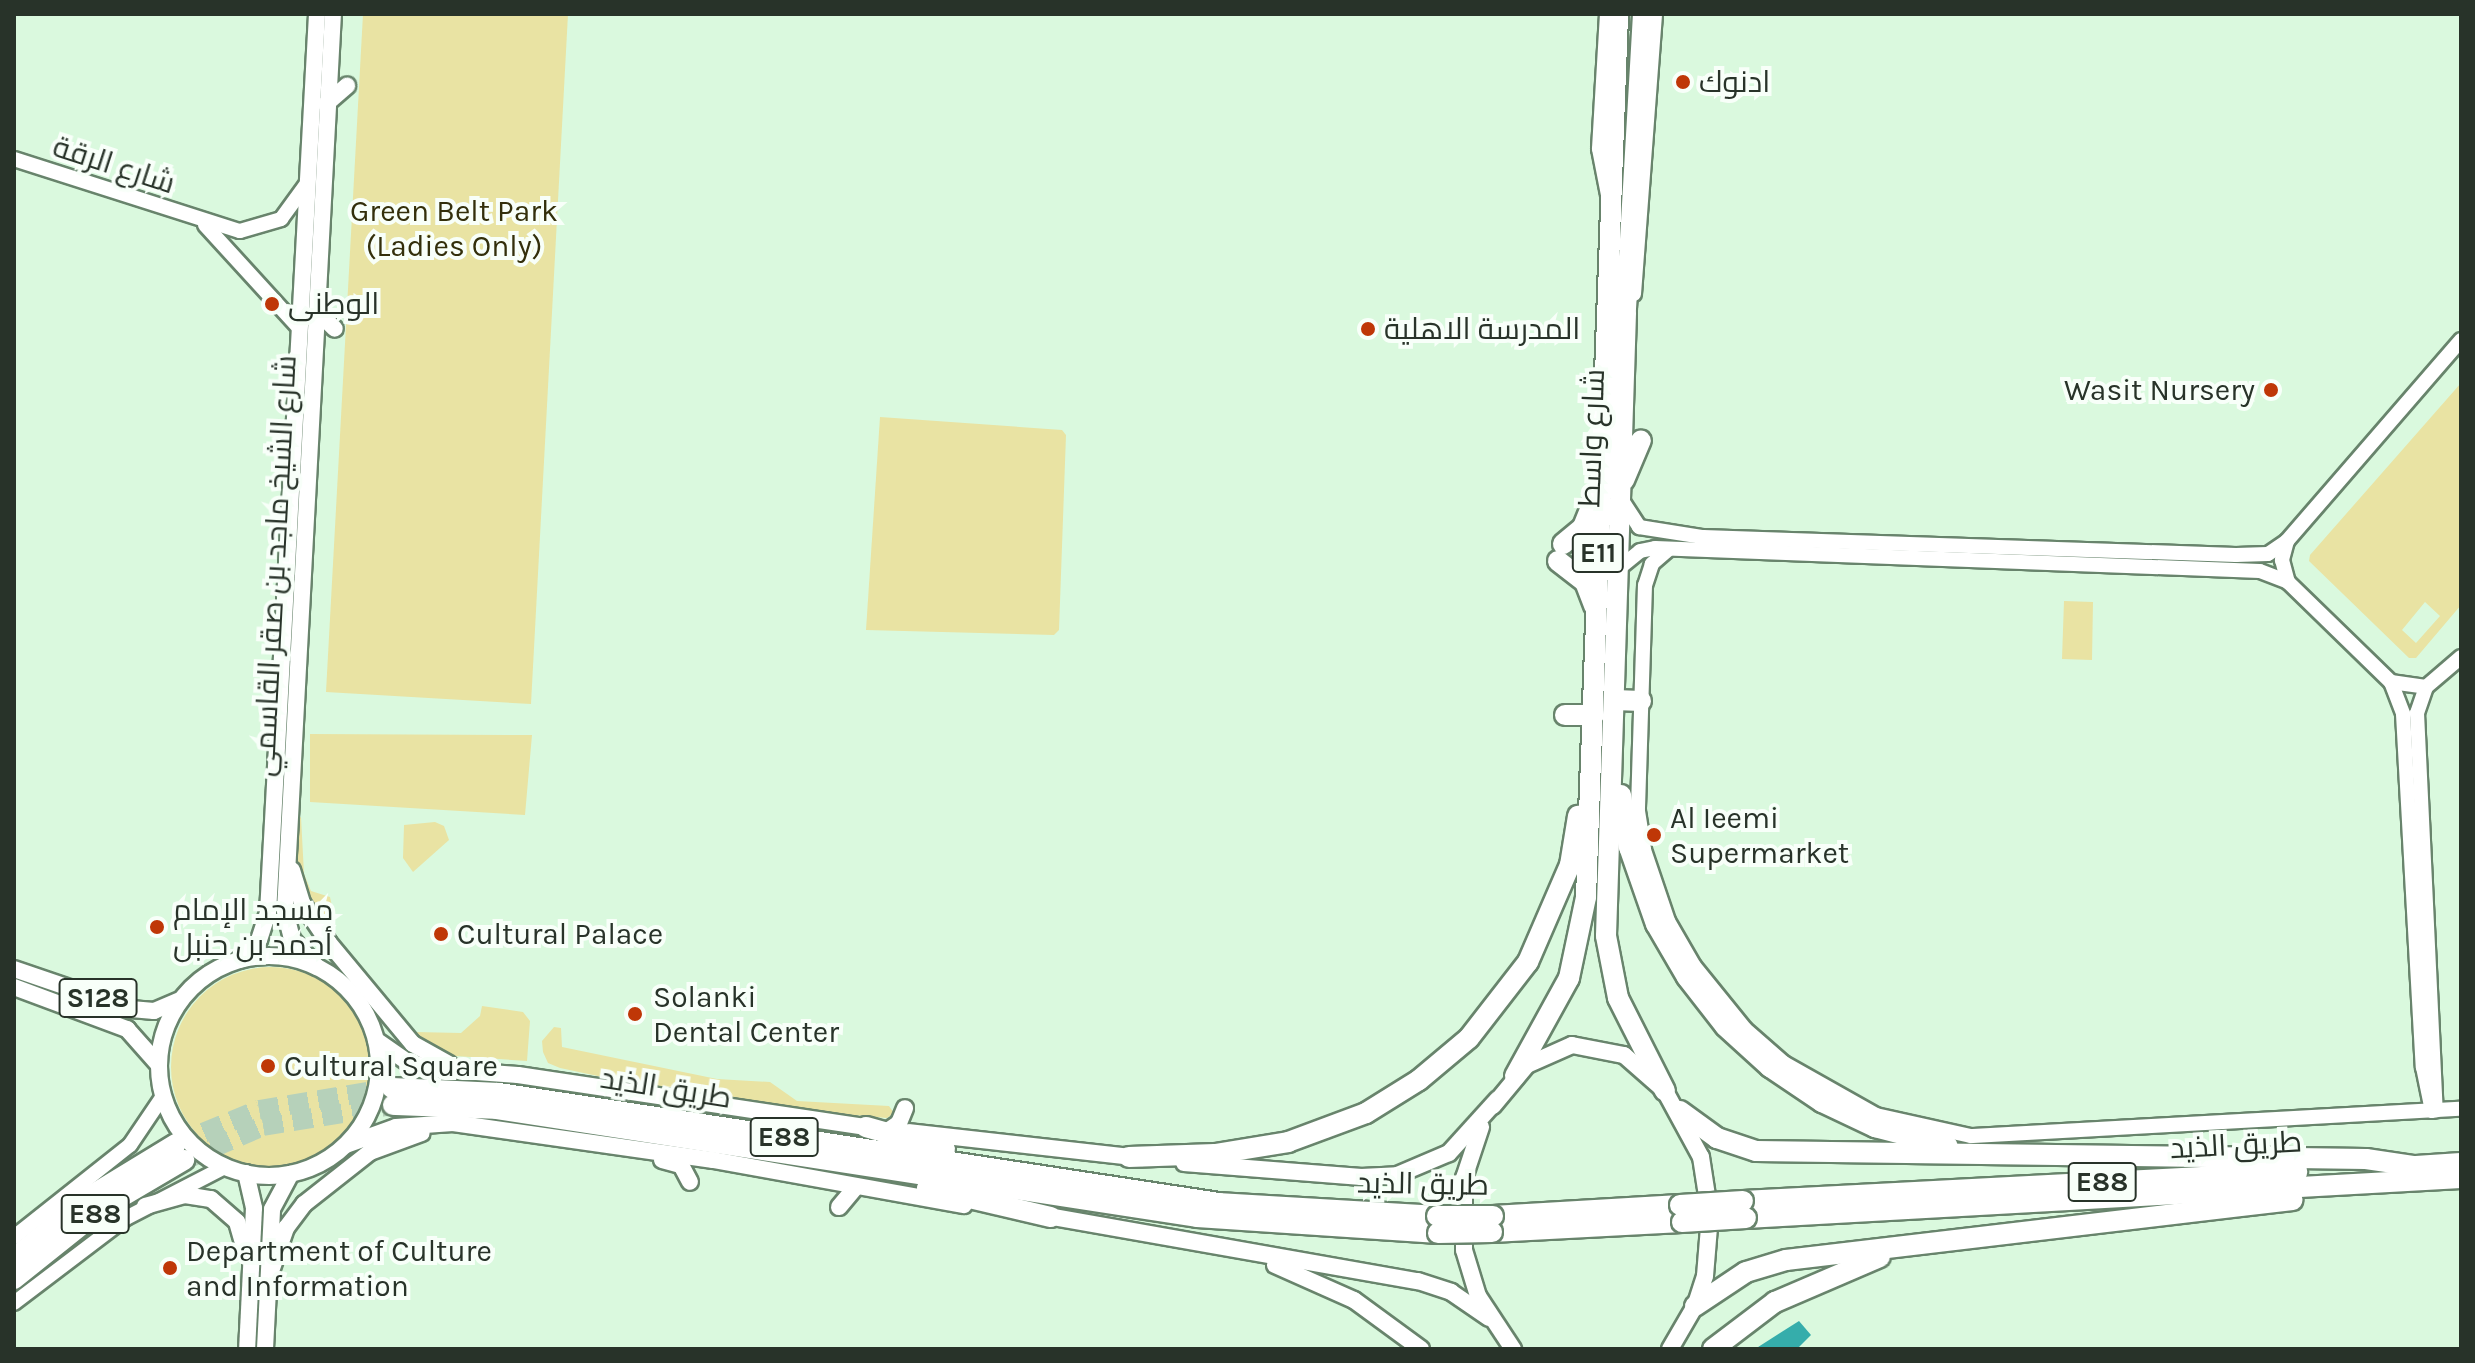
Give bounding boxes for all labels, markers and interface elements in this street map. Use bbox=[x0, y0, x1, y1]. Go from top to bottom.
place label: ادنوك bbox=[1699, 64, 1770, 100]
marker: ادنوك bbox=[1674, 73, 1692, 91]
street label: شارع الرقة bbox=[48, 128, 180, 202]
park label: Green Belt Park (Ladies Only) bbox=[350, 193, 558, 264]
place label: الوطنی bbox=[288, 286, 379, 322]
marker: الوطنی bbox=[263, 295, 281, 313]
place label: المدرسة الاهلية bbox=[1384, 311, 1580, 347]
marker: المدرسة الاهلية bbox=[1359, 320, 1377, 338]
street label: شارع الشيخ ماجد بن صقر القاسمي bbox=[246, 354, 304, 778]
street label: شارع واسط bbox=[1572, 368, 1612, 508]
place label: Wasit Nursery bbox=[2064, 372, 2255, 408]
marker: Wasit Nursery bbox=[2262, 381, 2280, 399]
road number: E11 bbox=[1570, 529, 1626, 577]
place label: Al Ieemi Supermarket bbox=[1670, 800, 1849, 870]
marker: Al Ieemi Supermarket bbox=[1645, 826, 1663, 844]
place label: مسجد الإمام أحمد بن حنبل bbox=[173, 892, 334, 962]
place label: Cultural Palace bbox=[457, 916, 663, 952]
marker: مسجد الإمام أحمد بن حنبل bbox=[148, 918, 166, 936]
marker: Cultural Palace bbox=[432, 925, 450, 943]
road number: S128 bbox=[58, 974, 138, 1022]
place label: Solanki Dental Center bbox=[653, 979, 839, 1050]
marker: Solanki Dental Center bbox=[624, 1003, 646, 1025]
place label: Cultural Square bbox=[284, 1048, 498, 1084]
marker: Cultural Square bbox=[259, 1057, 277, 1075]
street label: طريق الذيد bbox=[598, 1060, 734, 1116]
road number: E88 bbox=[748, 1113, 820, 1161]
street label: طريق الذيد bbox=[2169, 1124, 2303, 1166]
road number: E88 bbox=[2066, 1158, 2138, 1206]
street label: طريق الذيد bbox=[1357, 1165, 1489, 1203]
road number: E88 bbox=[59, 1190, 131, 1238]
place label: Department of Culture and Information bbox=[186, 1233, 492, 1304]
marker: Department of Culture and Information bbox=[161, 1259, 179, 1277]

